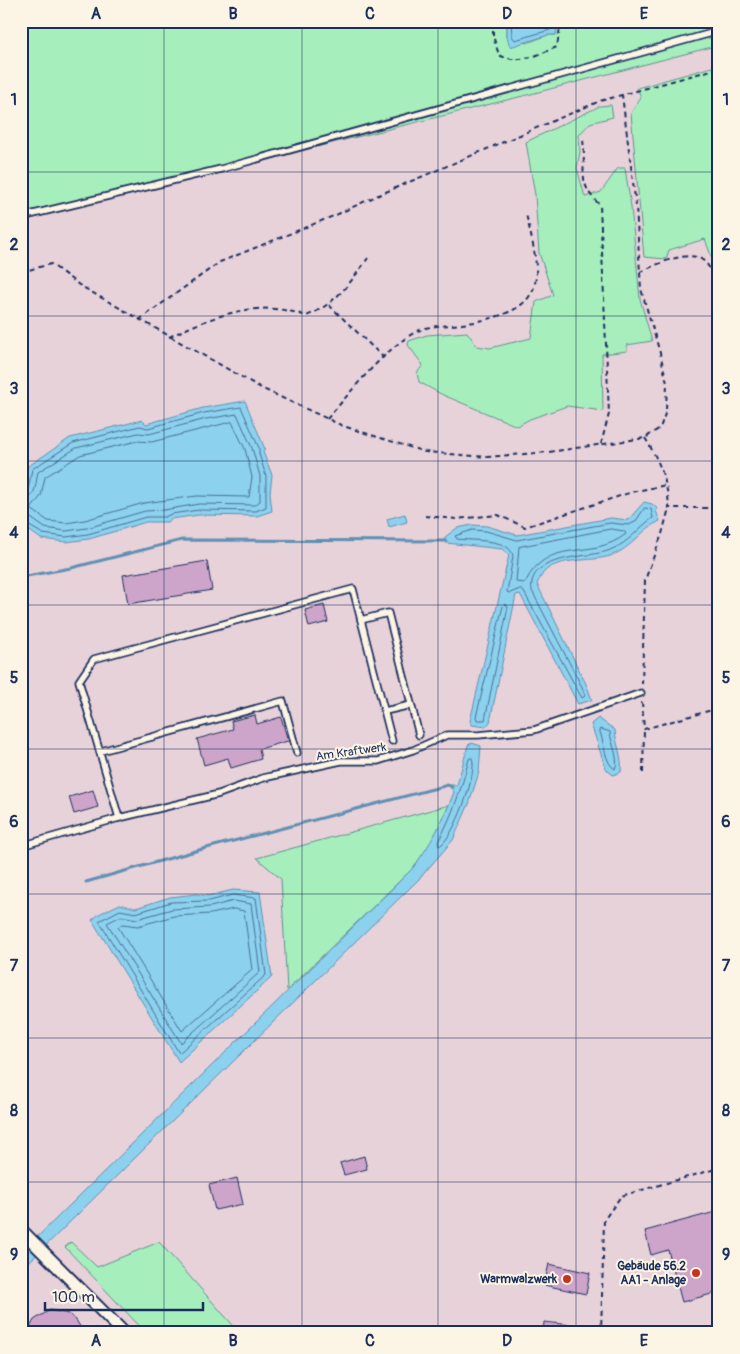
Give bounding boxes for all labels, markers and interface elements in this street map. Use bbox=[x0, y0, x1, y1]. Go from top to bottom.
text: A bbox=[91, 4, 102, 24]
text: B bbox=[228, 4, 238, 24]
text: C bbox=[365, 4, 375, 24]
text: D bbox=[502, 4, 512, 24]
text: E bbox=[640, 4, 649, 24]
text: 1 bbox=[11, 90, 17, 110]
text: 1 bbox=[723, 90, 729, 110]
text: 2 bbox=[10, 235, 19, 255]
text: 2 bbox=[722, 235, 731, 255]
text: 3 bbox=[10, 379, 19, 399]
text: 3 bbox=[722, 379, 731, 399]
text: 4 bbox=[9, 523, 19, 543]
text: 4 bbox=[721, 523, 731, 543]
text: 5 bbox=[10, 668, 19, 688]
text: 5 bbox=[722, 668, 731, 688]
street label: Am Kraftwerk bbox=[315, 740, 387, 764]
text: 6 bbox=[9, 812, 19, 832]
text: 6 bbox=[721, 812, 731, 832]
text: 7 bbox=[10, 956, 19, 976]
text: 7 bbox=[722, 956, 731, 976]
text: 8 bbox=[10, 1101, 18, 1121]
text: 8 bbox=[722, 1101, 730, 1121]
text: 9 bbox=[10, 1245, 18, 1265]
text: 9 bbox=[722, 1245, 730, 1265]
place label: Gebäude 56.2 AA1 - Anlage bbox=[617, 1259, 687, 1288]
marker: Gebäude 56.2 AA1 - Anlage bbox=[690, 1267, 702, 1279]
place label: Warmwalzwerk bbox=[480, 1272, 558, 1287]
marker: Warmwalzwerk bbox=[561, 1273, 573, 1285]
scale bar bbox=[45, 1279, 202, 1311]
text: 100 m bbox=[52, 1288, 95, 1307]
text: A bbox=[91, 1331, 102, 1351]
text: B bbox=[228, 1331, 238, 1351]
text: C bbox=[365, 1331, 375, 1351]
text: D bbox=[502, 1331, 512, 1351]
text: E bbox=[640, 1331, 649, 1351]

